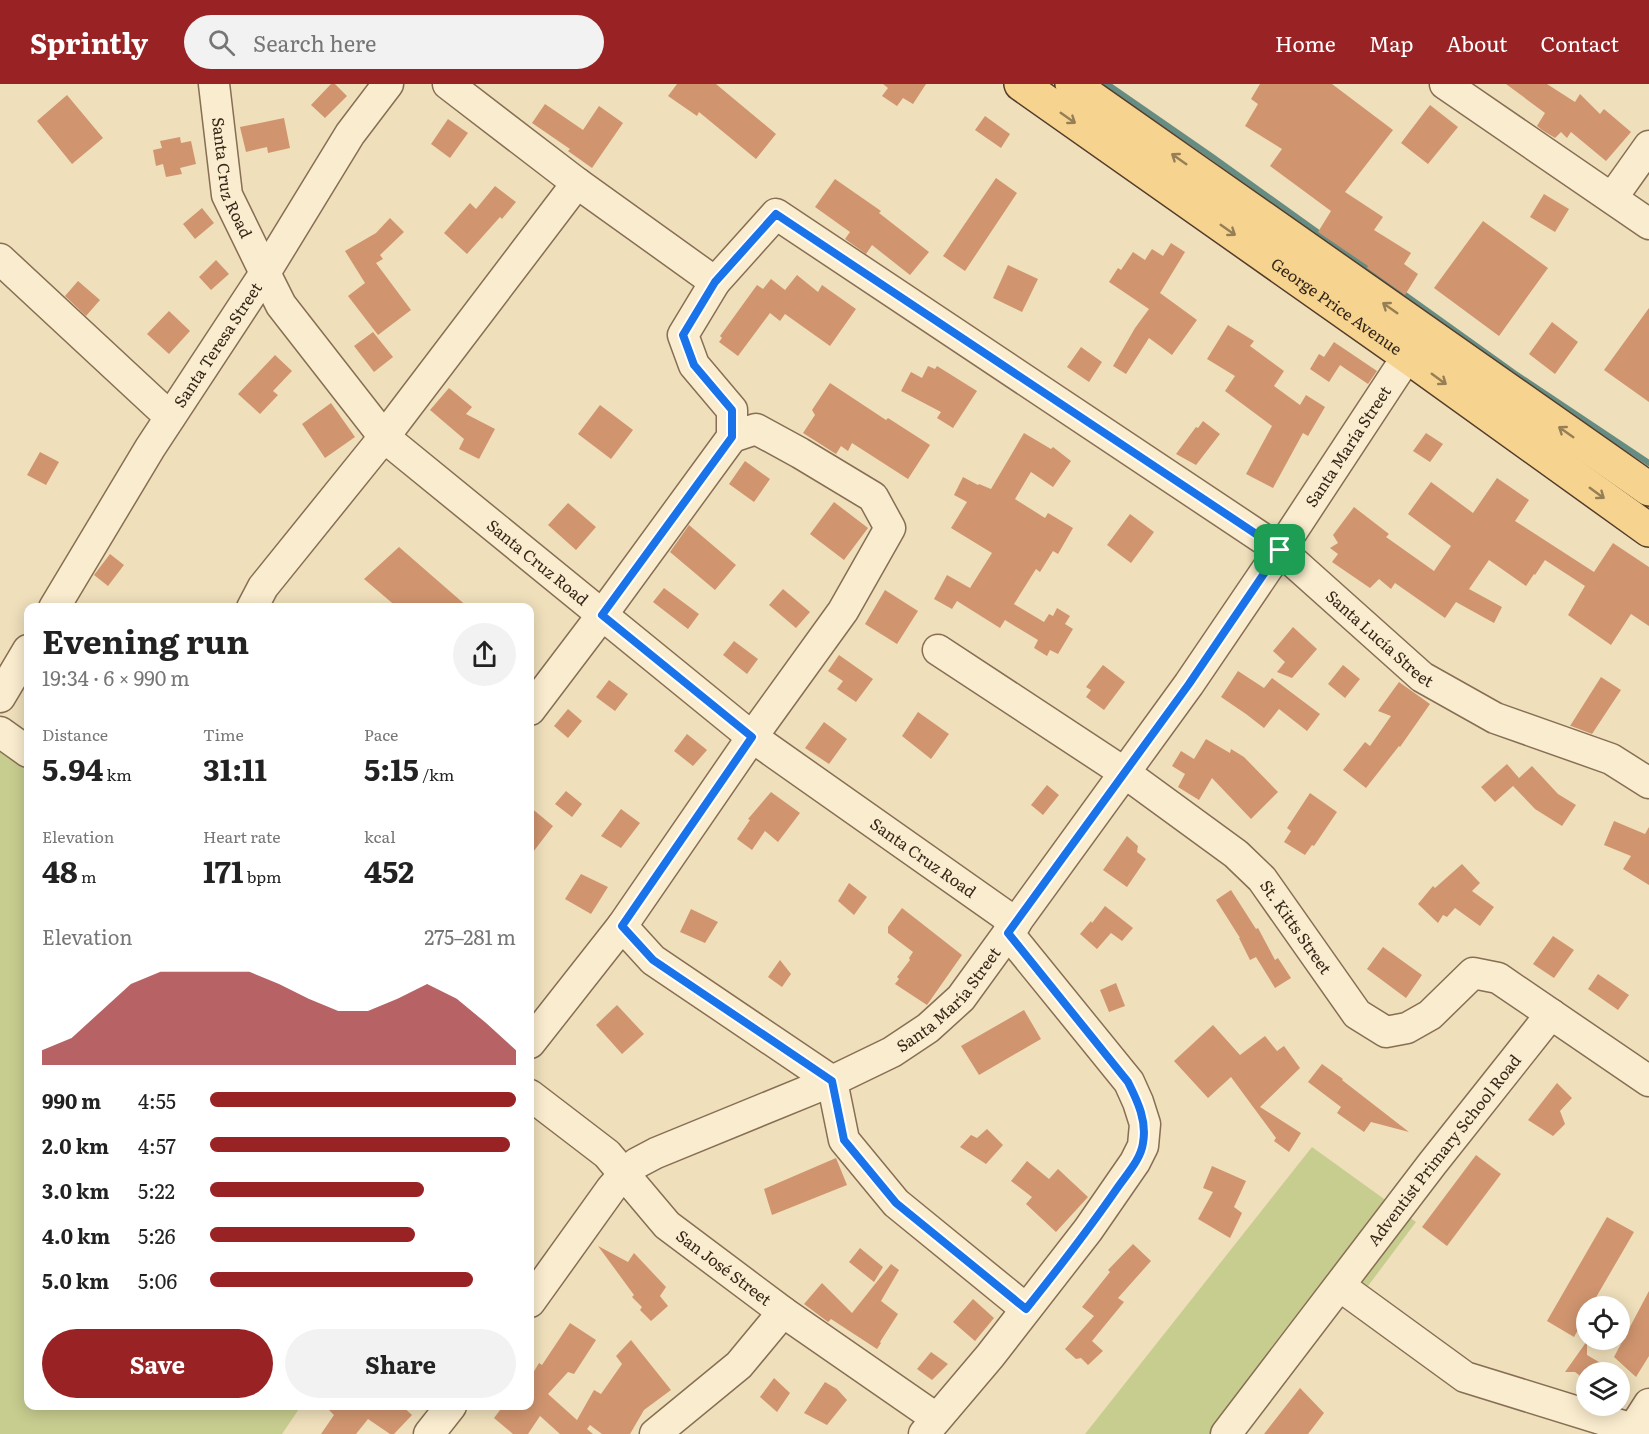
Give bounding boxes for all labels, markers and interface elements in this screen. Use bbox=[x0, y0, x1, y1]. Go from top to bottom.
search box bbox=[184, 15, 604, 69]
text: Sprintly bbox=[30, 21, 148, 63]
icon: search bbox=[205, 26, 238, 59]
text: Search here bbox=[253, 26, 376, 59]
text: Home bbox=[1275, 27, 1336, 58]
text: Map bbox=[1369, 27, 1413, 58]
text: About bbox=[1446, 27, 1508, 58]
text: Contact bbox=[1541, 27, 1619, 58]
one-way arrow bbox=[1060, 112, 1076, 124]
street label: Santa Cruz Road bbox=[207, 116, 259, 242]
one-way arrow bbox=[1171, 153, 1187, 165]
one-way arrow bbox=[1219, 224, 1236, 236]
street label: George Price Avenue bbox=[1267, 251, 1408, 360]
street label: Santa Teresa Street bbox=[167, 277, 267, 412]
one-way arrow bbox=[1382, 302, 1398, 314]
one-way arrow bbox=[1430, 372, 1446, 385]
street label: Santa María Street bbox=[1299, 380, 1396, 511]
one-way arrow bbox=[1559, 426, 1575, 438]
one-way arrow bbox=[1588, 486, 1604, 499]
street label: Santa Cruz Road bbox=[482, 513, 594, 610]
pin bbox=[1254, 524, 1305, 575]
icon: arrive bbox=[1263, 533, 1296, 566]
street label: Santa Lucía Street bbox=[1321, 584, 1439, 693]
text: Evening run bbox=[42, 615, 249, 664]
button: share bbox=[453, 623, 516, 686]
text: 19:34 · 6 × 990 m bbox=[42, 662, 190, 692]
text: Distance bbox=[42, 722, 108, 746]
text: Time bbox=[203, 722, 244, 746]
text: Pace bbox=[364, 722, 398, 746]
text: 5.94 bbox=[42, 746, 103, 790]
text: 31:11 bbox=[203, 746, 267, 790]
text: 5:15 bbox=[364, 746, 419, 790]
text: km bbox=[103, 762, 132, 786]
text: /km bbox=[419, 762, 454, 786]
street label: Santa Cruz Road bbox=[866, 811, 982, 903]
text: Elevation bbox=[42, 824, 114, 848]
text: Heart rate bbox=[203, 824, 281, 848]
text: kcal bbox=[364, 824, 396, 848]
text: 48 bbox=[42, 848, 78, 892]
text: 171 bbox=[203, 848, 244, 892]
text: 452 bbox=[364, 848, 414, 892]
text: m bbox=[78, 864, 97, 888]
text: bpm bbox=[244, 864, 282, 888]
street label: St. Kitts Street bbox=[1255, 874, 1338, 979]
text: Elevation bbox=[42, 921, 132, 951]
text: 275–281 m bbox=[424, 921, 516, 951]
street label: Santa María Street bbox=[891, 941, 1006, 1057]
street label: Adventist Primary School Road bbox=[1361, 1048, 1526, 1250]
text: 990 m bbox=[42, 1085, 101, 1115]
text: 4:55 bbox=[138, 1085, 176, 1115]
text: 2.0 km bbox=[42, 1130, 109, 1160]
text: 4:57 bbox=[138, 1130, 176, 1160]
text: 3.0 km bbox=[42, 1175, 109, 1205]
text: 5:22 bbox=[138, 1175, 175, 1205]
text: 4.0 km bbox=[42, 1220, 110, 1250]
text: 5:26 bbox=[138, 1220, 176, 1250]
street label: San José Street bbox=[672, 1223, 778, 1311]
text: 5.0 km bbox=[42, 1265, 109, 1295]
text: 5:06 bbox=[138, 1265, 177, 1295]
map controls bbox=[1576, 1296, 1630, 1416]
button: locate bbox=[1576, 1296, 1630, 1350]
button: Save bbox=[42, 1329, 273, 1398]
button: Share bbox=[285, 1329, 516, 1398]
button: layers bbox=[1576, 1362, 1630, 1416]

